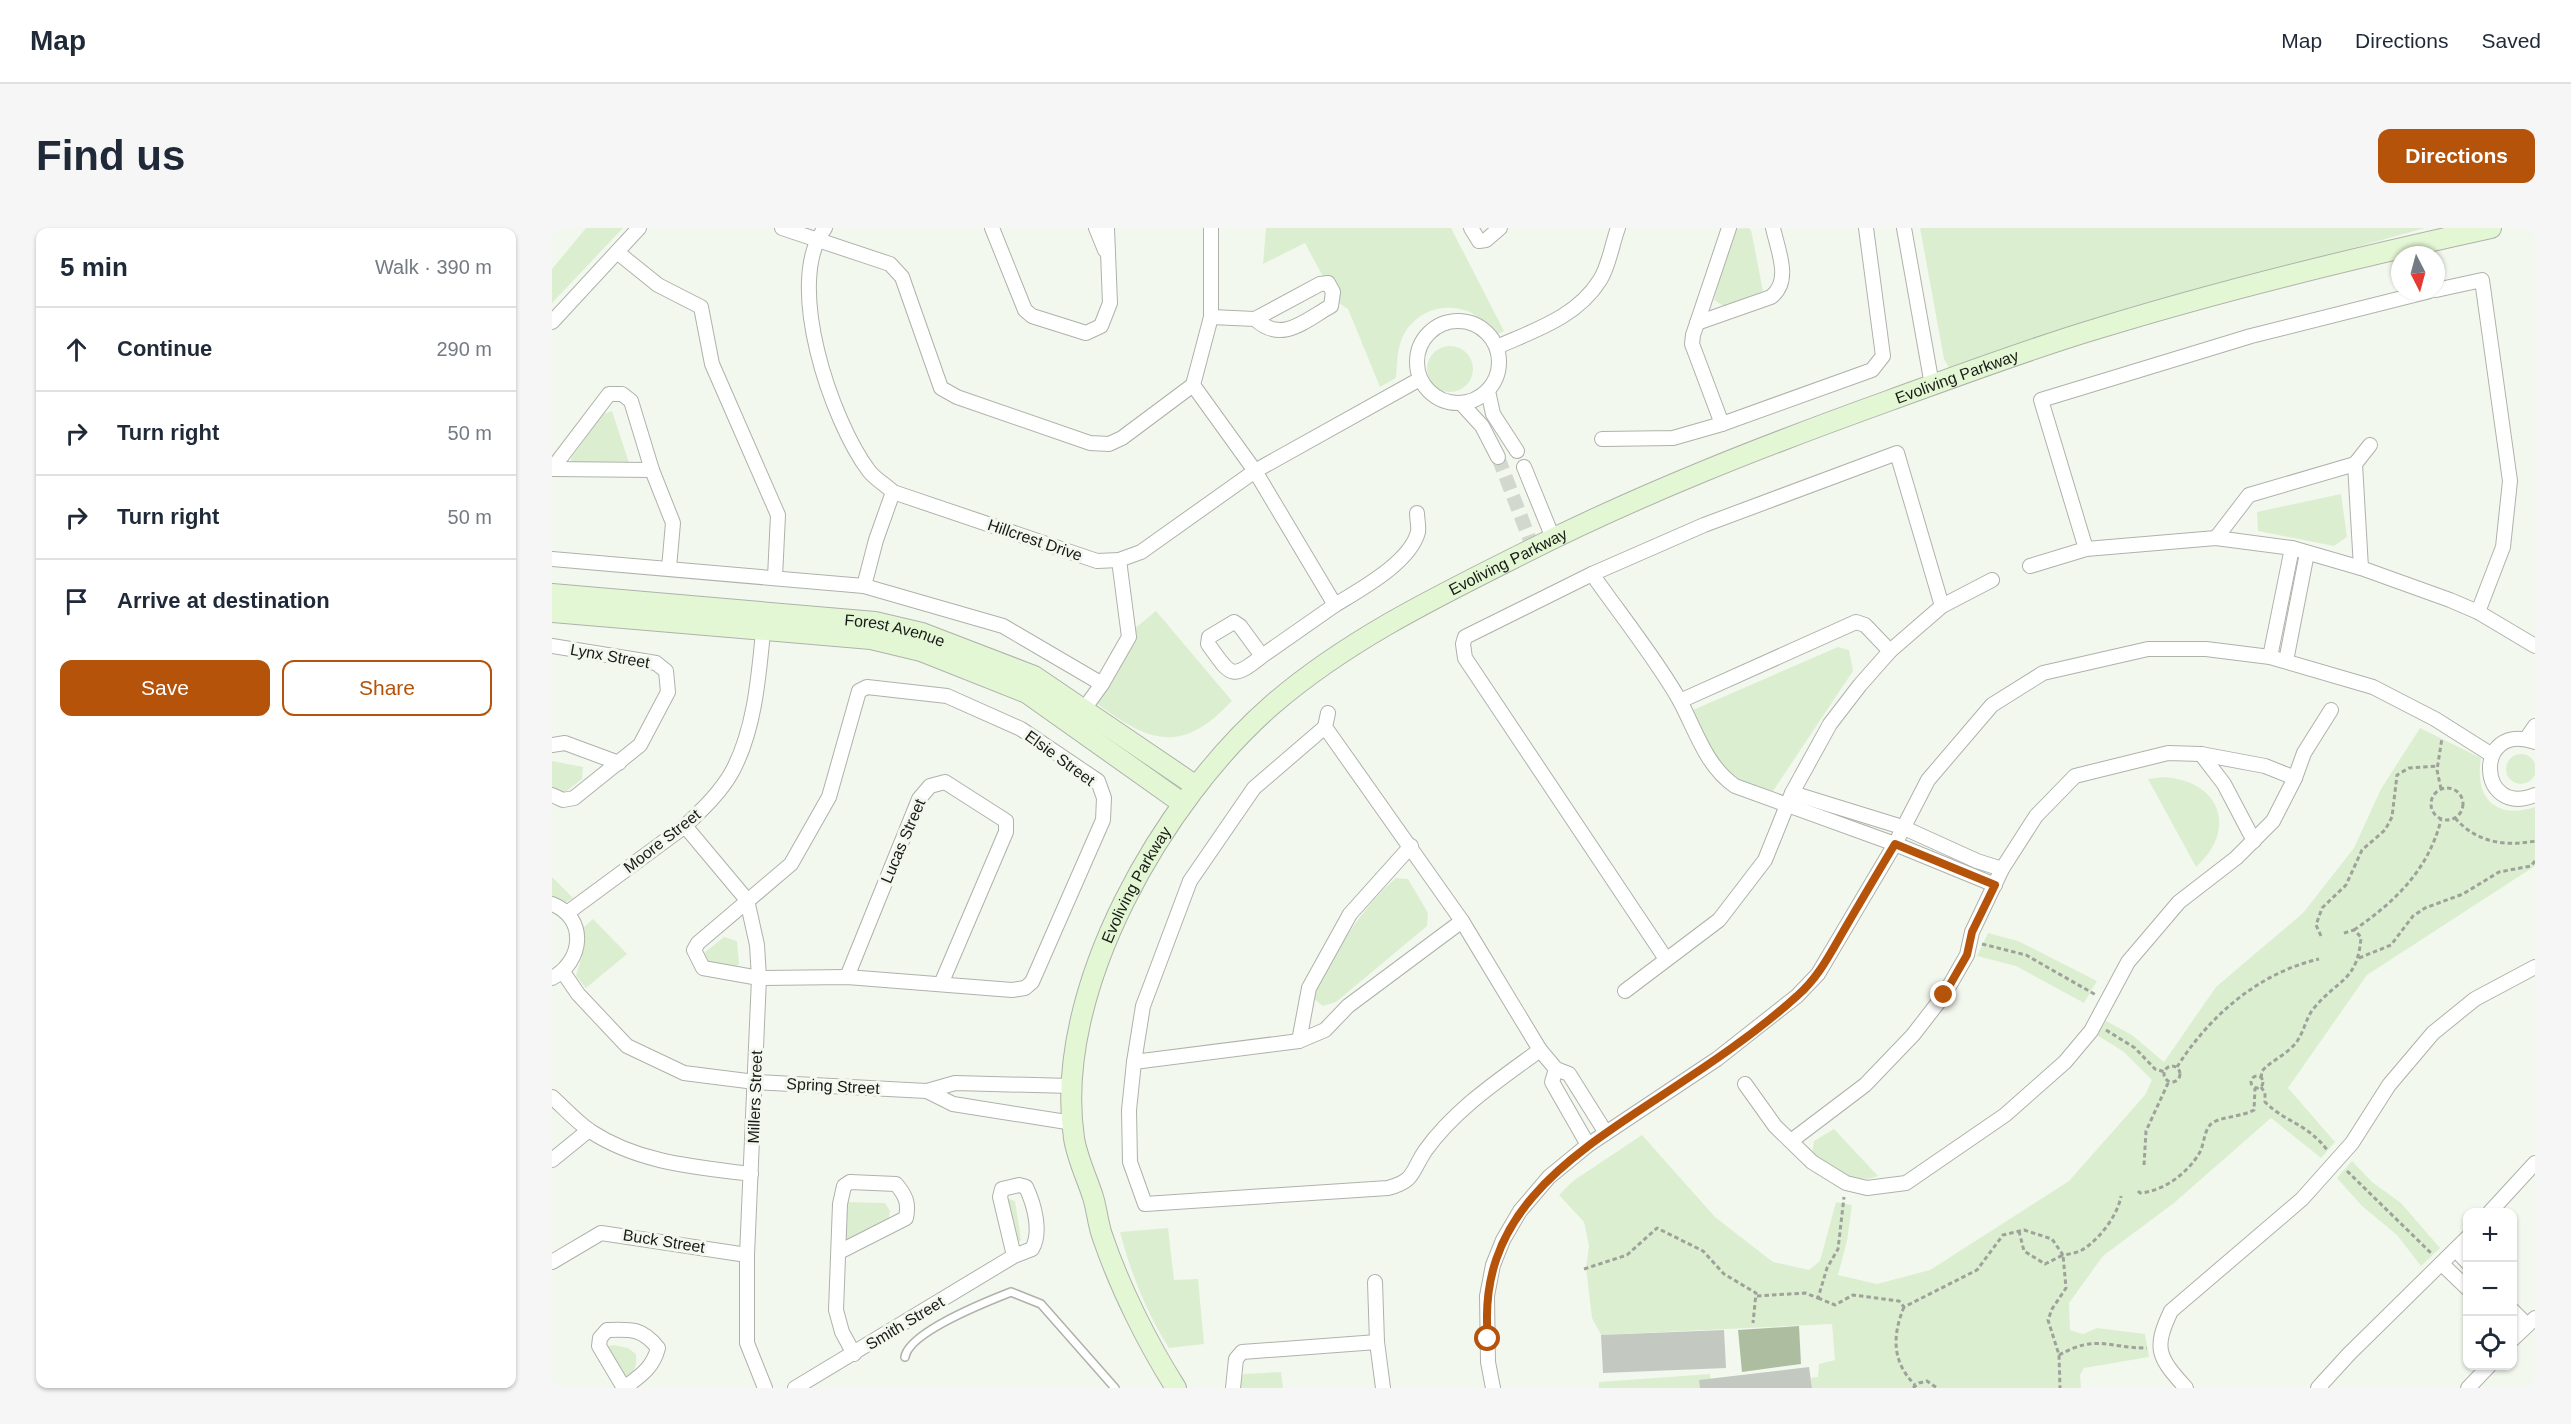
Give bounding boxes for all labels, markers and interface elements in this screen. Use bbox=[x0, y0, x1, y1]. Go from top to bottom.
text: Map bbox=[30, 25, 86, 56]
text: Map bbox=[2281, 29, 2322, 52]
text: Directions bbox=[2355, 29, 2448, 52]
text: Saved bbox=[2481, 29, 2541, 52]
button: Directions bbox=[2378, 129, 2535, 183]
text: Find us bbox=[36, 132, 185, 179]
north arrow bbox=[2391, 246, 2445, 300]
text: 5 min bbox=[60, 252, 128, 282]
text: Walk · 390 m bbox=[375, 256, 492, 278]
icon: ahead bbox=[60, 333, 93, 366]
text: Continue bbox=[117, 336, 212, 361]
text: 290 m bbox=[436, 338, 492, 360]
street label: Evoliving Parkway bbox=[1893, 346, 2021, 406]
icon: right bbox=[60, 417, 93, 450]
text: Turn right bbox=[117, 420, 219, 445]
text: 50 m bbox=[448, 422, 492, 444]
icon: right bbox=[60, 501, 93, 534]
text: Turn right bbox=[117, 504, 219, 529]
text: 50 m bbox=[448, 506, 492, 528]
street label: Hillcrest Drive bbox=[986, 516, 1085, 564]
street label: Evoliving Parkway bbox=[1446, 525, 1570, 598]
icon: arrive bbox=[60, 585, 93, 618]
text: Arrive at destination bbox=[117, 588, 330, 613]
street label: Forest Avenue bbox=[844, 611, 948, 650]
street label: Lynx Street bbox=[569, 641, 652, 671]
button: Save bbox=[60, 660, 270, 716]
button: Share bbox=[282, 660, 492, 716]
street label: Elsie Street bbox=[1022, 727, 1099, 789]
street label: Lucas Street bbox=[878, 796, 929, 886]
street label: Moore Street bbox=[620, 805, 704, 876]
street label: Evoliving Parkway bbox=[1098, 823, 1174, 946]
route end bbox=[1930, 981, 1956, 1007]
street label: Millers Street bbox=[745, 1050, 765, 1144]
street label: Spring Street bbox=[786, 1075, 881, 1097]
map controls bbox=[2463, 1208, 2517, 1370]
button: + bbox=[2463, 1208, 2517, 1262]
street label: Buck Street bbox=[622, 1226, 707, 1256]
button: − bbox=[2463, 1262, 2517, 1316]
street label: Smith Street bbox=[863, 1293, 948, 1353]
button: locate bbox=[2463, 1316, 2517, 1370]
route start bbox=[1474, 1325, 1500, 1351]

